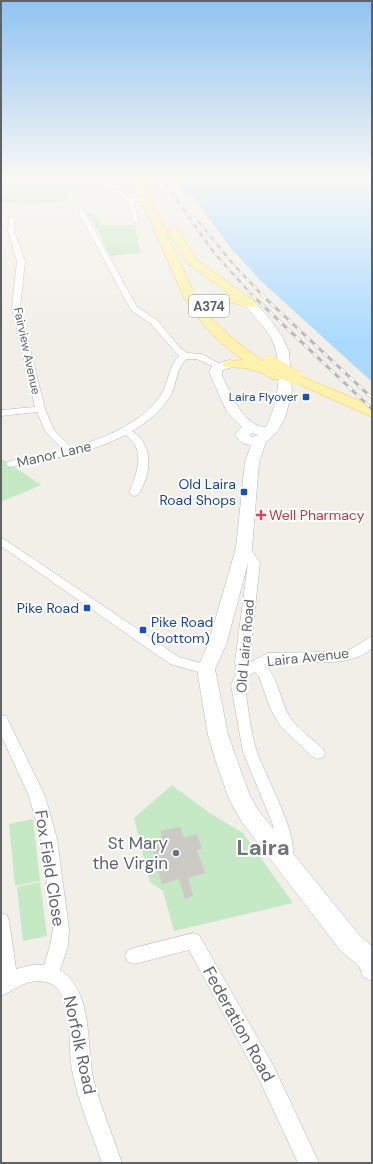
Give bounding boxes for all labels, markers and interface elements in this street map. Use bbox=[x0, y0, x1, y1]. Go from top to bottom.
road number: A374 bbox=[189, 295, 229, 317]
street label: Fairview Avenue bbox=[10, 306, 44, 396]
place label: Laira Flyover bbox=[229, 389, 299, 405]
marker: Laira Flyover bbox=[301, 392, 311, 402]
street label: Manor Lane bbox=[15, 437, 93, 471]
place label: Old Laira Road Shops bbox=[159, 475, 236, 509]
marker: Old Laira Road Shops bbox=[239, 487, 249, 497]
place label: Well Pharmacy bbox=[269, 506, 365, 524]
marker: Well Pharmacy bbox=[256, 510, 266, 520]
street label: Old Laira Road bbox=[232, 598, 258, 694]
place label: Pike Road bbox=[17, 599, 79, 617]
marker: Pike Road bbox=[82, 603, 92, 613]
place label: Pike Road (bottom) bbox=[151, 613, 213, 647]
marker: Pike Road (bottom) bbox=[138, 625, 148, 635]
street label: Laira Avenue bbox=[266, 644, 350, 670]
street label: Fox Field Close bbox=[30, 808, 70, 928]
place label: St Mary the Virgin bbox=[93, 832, 169, 874]
district label: Laira bbox=[236, 833, 290, 862]
marker: St Mary the Virgin bbox=[171, 848, 181, 858]
street label: Federation Road bbox=[198, 962, 280, 1086]
street label: Norfolk Road bbox=[59, 994, 101, 1096]

